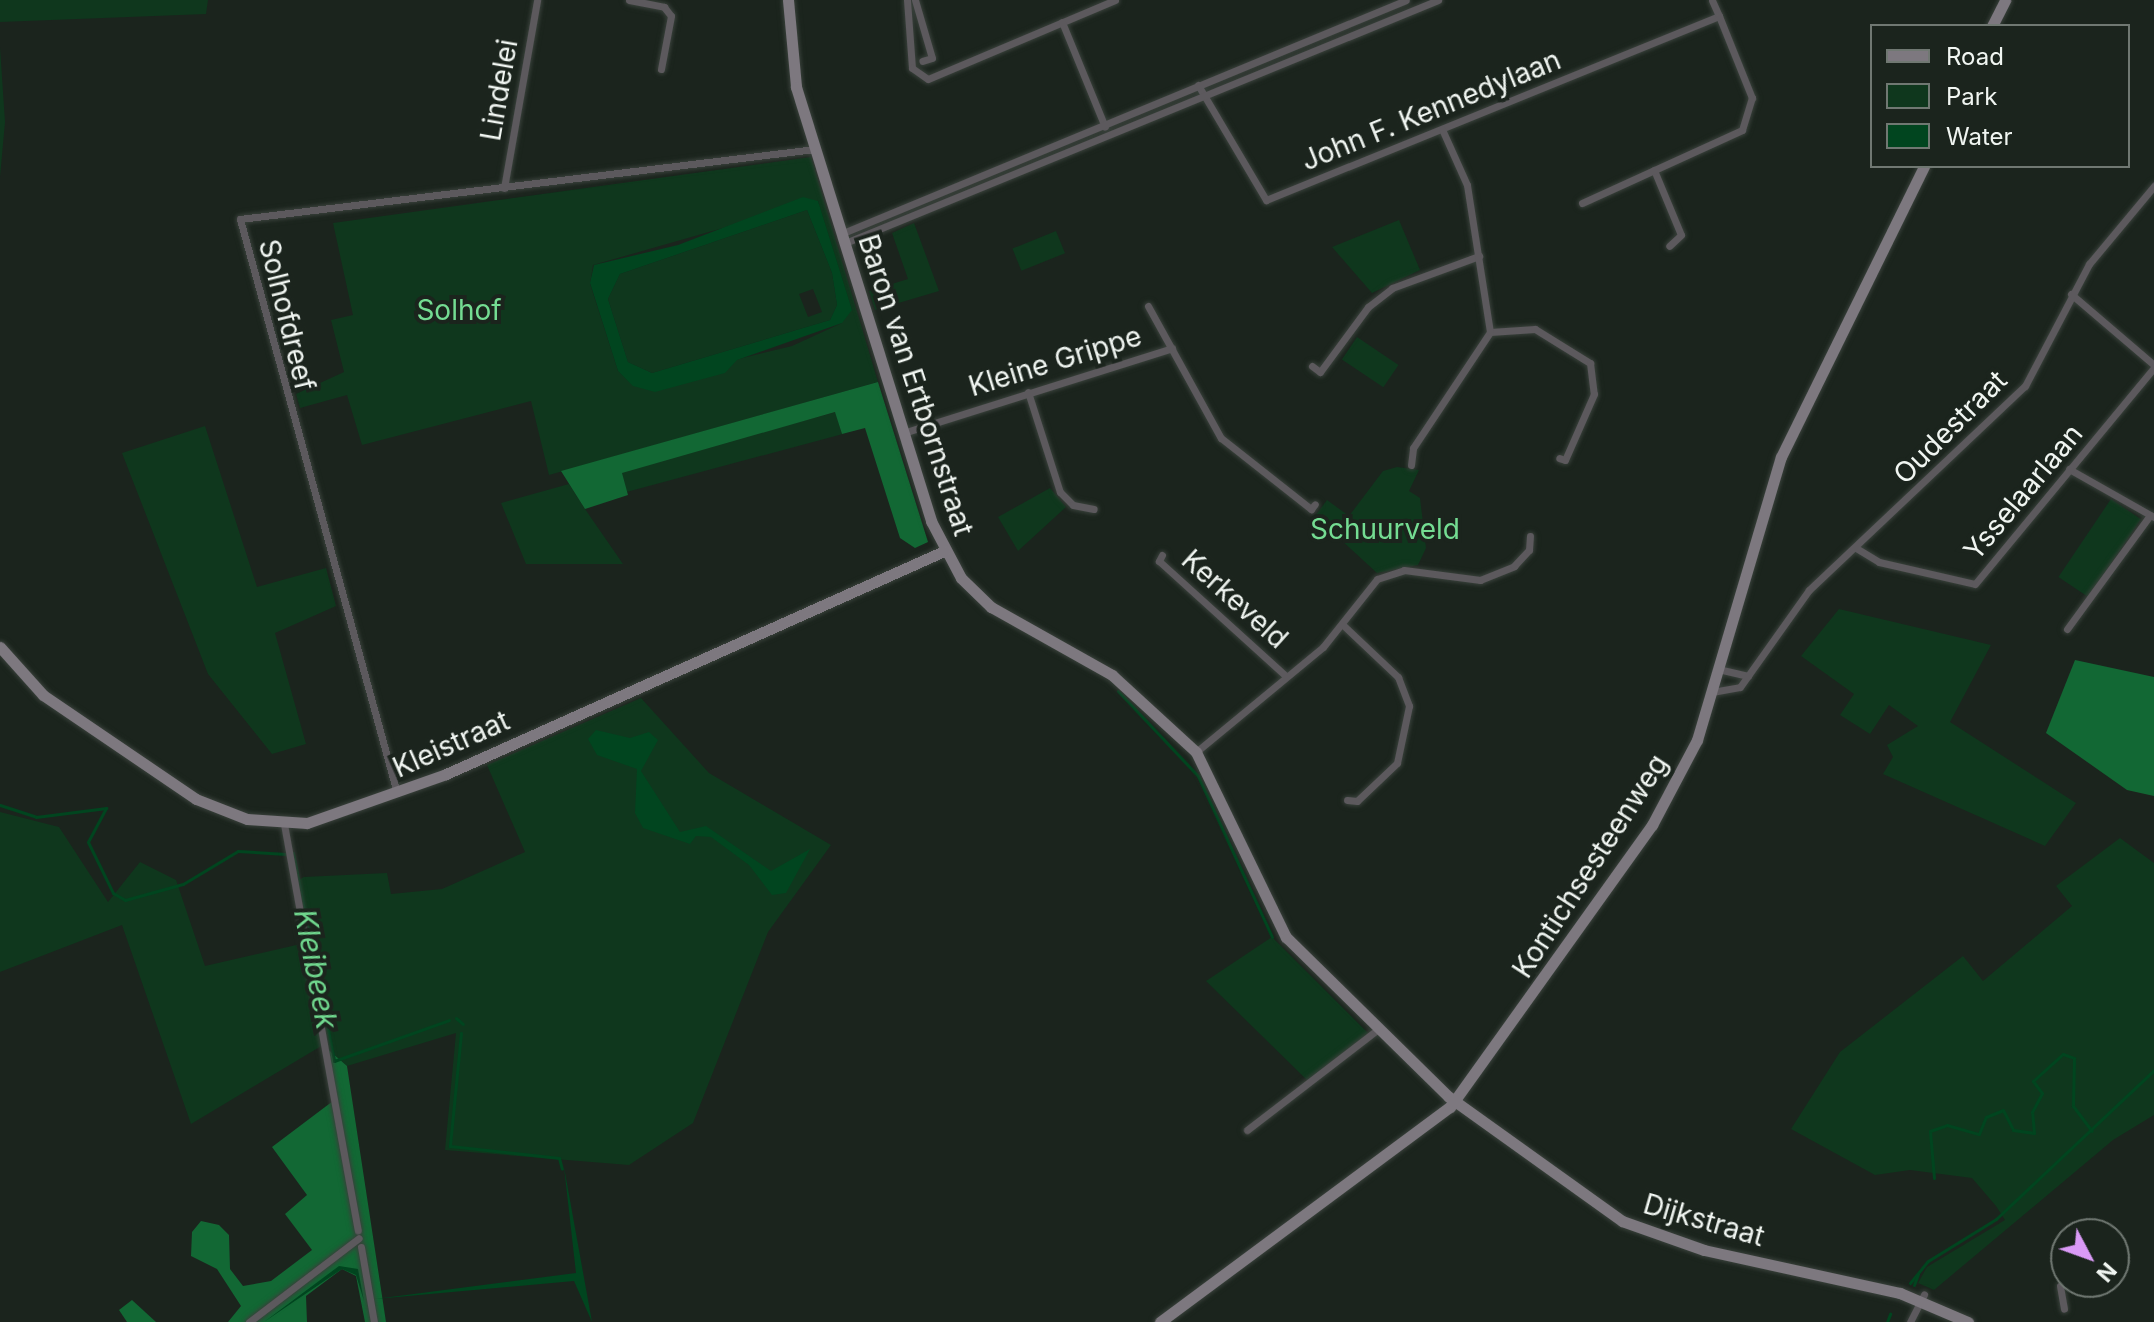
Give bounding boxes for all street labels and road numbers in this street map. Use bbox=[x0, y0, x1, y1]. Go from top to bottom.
street label: Lindelei bbox=[474, 37, 524, 143]
street label: John F. Kennedylaan bbox=[1296, 43, 1566, 177]
street label: Baron van Ertbornstraat bbox=[851, 230, 981, 540]
street label: Solhofdreef bbox=[252, 236, 322, 394]
street label: Kleine Grippe bbox=[965, 319, 1145, 403]
street label: Oudestraat bbox=[1886, 363, 2014, 491]
street label: Ysselaarlaan bbox=[1956, 417, 2090, 567]
street label: Kerkeveld bbox=[1175, 543, 1295, 655]
street label: Kleistraat bbox=[388, 703, 514, 785]
street label: Kontichsesteenweg bbox=[1505, 748, 1675, 984]
street label: Dijkstraat bbox=[1640, 1187, 1768, 1253]

